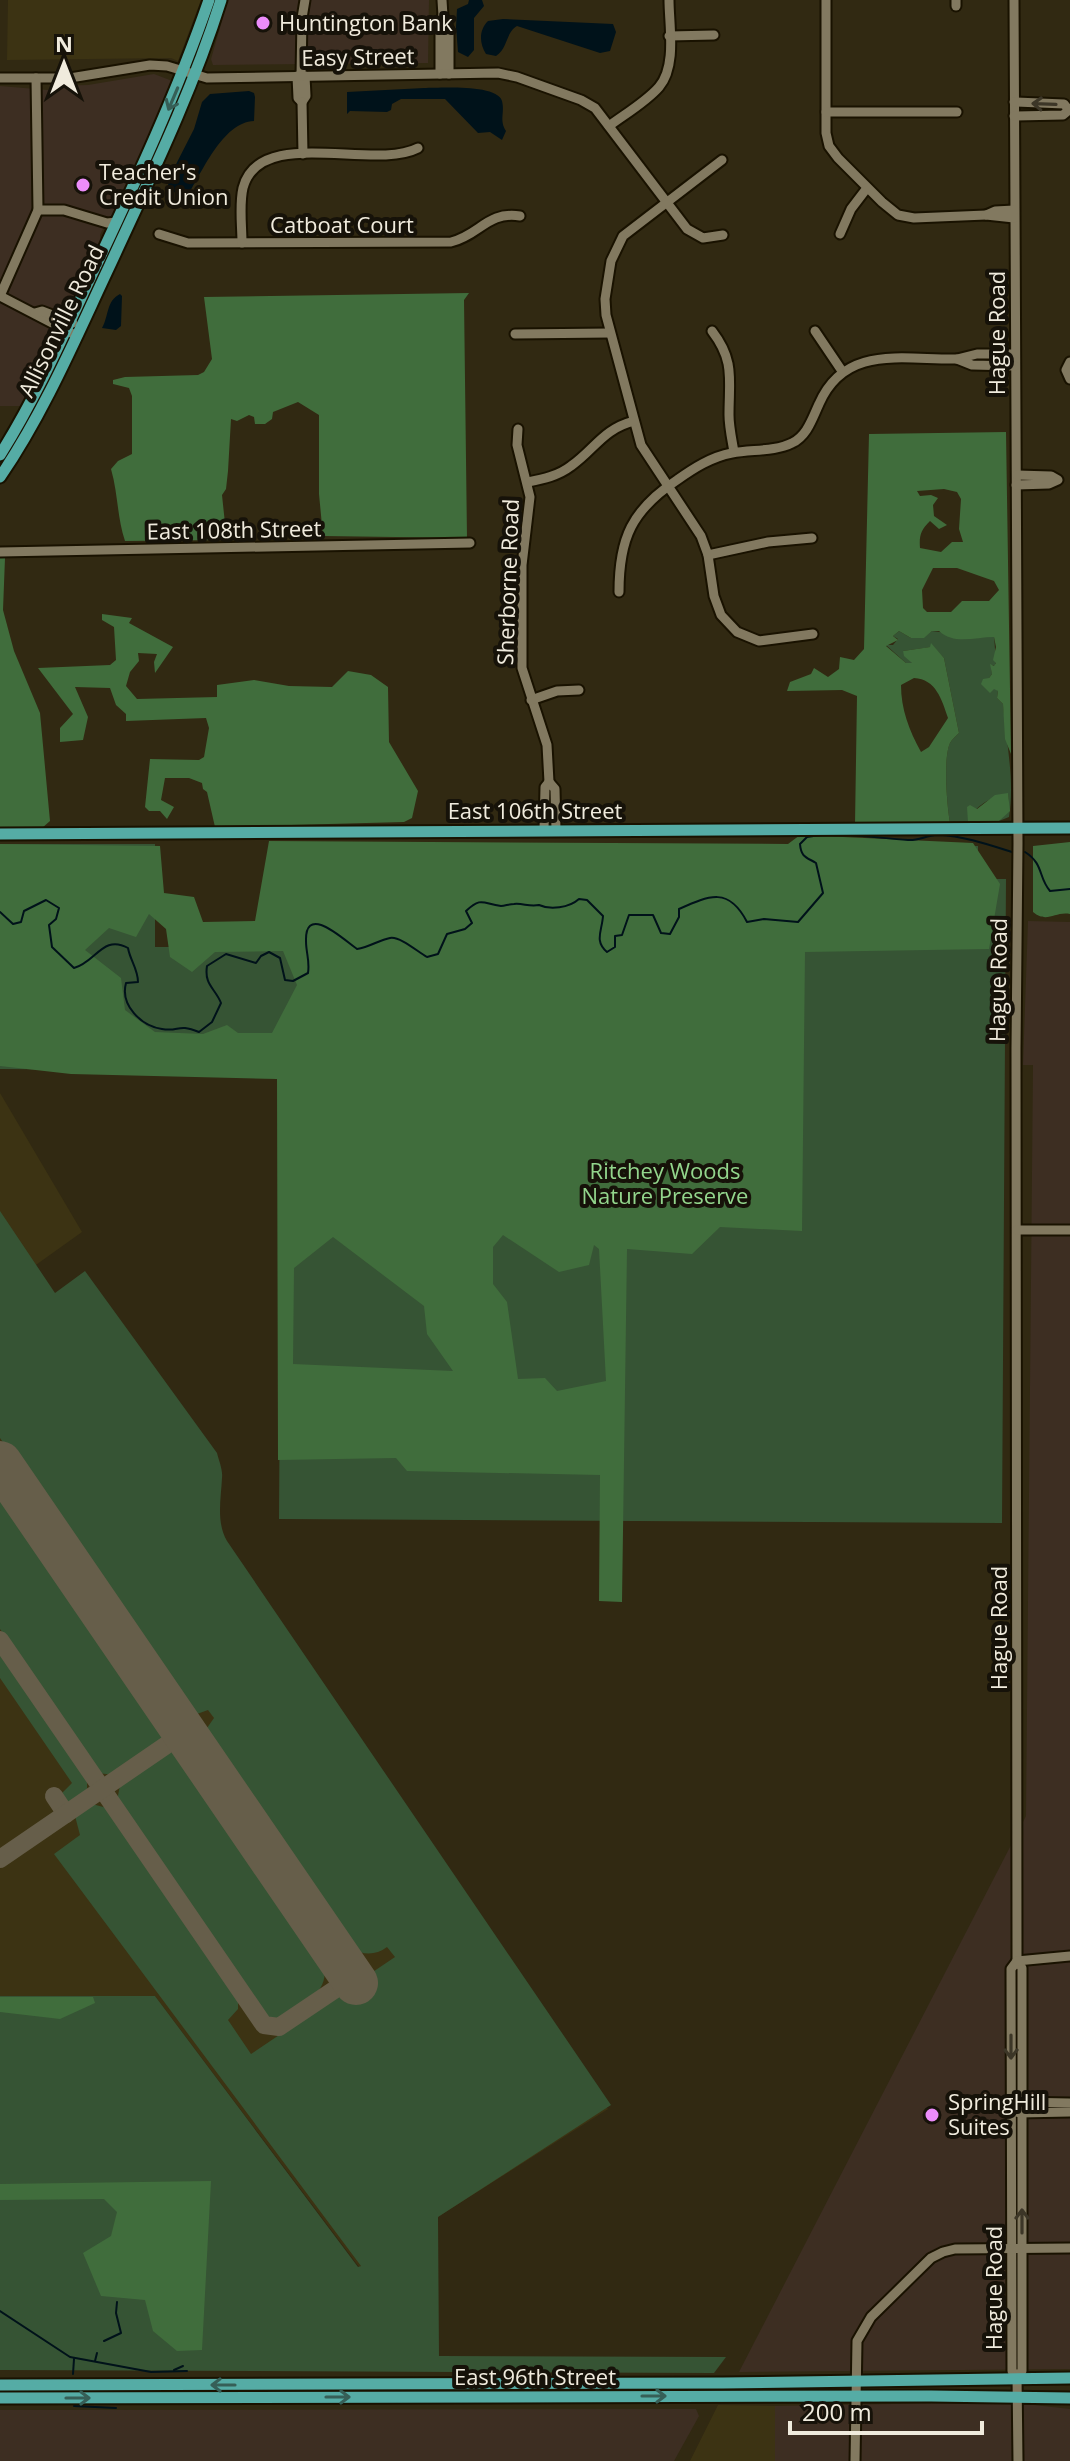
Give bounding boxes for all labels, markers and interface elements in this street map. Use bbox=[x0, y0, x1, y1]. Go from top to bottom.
place label: Huntington Bank bbox=[279, 7, 453, 37]
marker: Huntington Bank bbox=[254, 14, 272, 32]
north arrow bbox=[24, 24, 104, 104]
text: N bbox=[55, 28, 73, 58]
street label: Easy Street bbox=[301, 40, 415, 72]
one-way arrow bbox=[164, 87, 179, 111]
one-way arrow bbox=[1031, 96, 1058, 111]
place label: Teacher's Credit Union bbox=[99, 156, 229, 211]
marker: Teacher's Credit Union bbox=[74, 176, 92, 194]
street label: Catboat Court bbox=[270, 209, 414, 239]
street label: Allisonville Road bbox=[10, 239, 110, 402]
street label: Hague Road bbox=[981, 271, 1011, 395]
street label: Sherborne Road bbox=[489, 498, 525, 666]
street label: East 108th Street bbox=[146, 512, 322, 546]
street label: East 106th Street bbox=[448, 795, 623, 825]
street label: Hague Road bbox=[981, 918, 1013, 1042]
park label: Ritchey Woods Nature Preserve bbox=[582, 1155, 748, 1210]
street label: Hague Road bbox=[983, 1566, 1013, 1690]
one-way arrow bbox=[1003, 2033, 1019, 2060]
place label: SpringHill Suites bbox=[948, 2086, 1046, 2141]
marker: SpringHill Suites bbox=[923, 2106, 941, 2124]
one-way arrow bbox=[1014, 2208, 1030, 2235]
street label: Hague Road bbox=[978, 2226, 1008, 2350]
street label: East 96th Street bbox=[454, 2361, 616, 2391]
one-way arrow bbox=[210, 2377, 237, 2393]
scale bar bbox=[790, 2385, 982, 2435]
one-way arrow bbox=[640, 2388, 667, 2404]
one-way arrow bbox=[324, 2389, 351, 2405]
one-way arrow bbox=[64, 2390, 91, 2406]
text: 200 m bbox=[802, 2395, 872, 2428]

